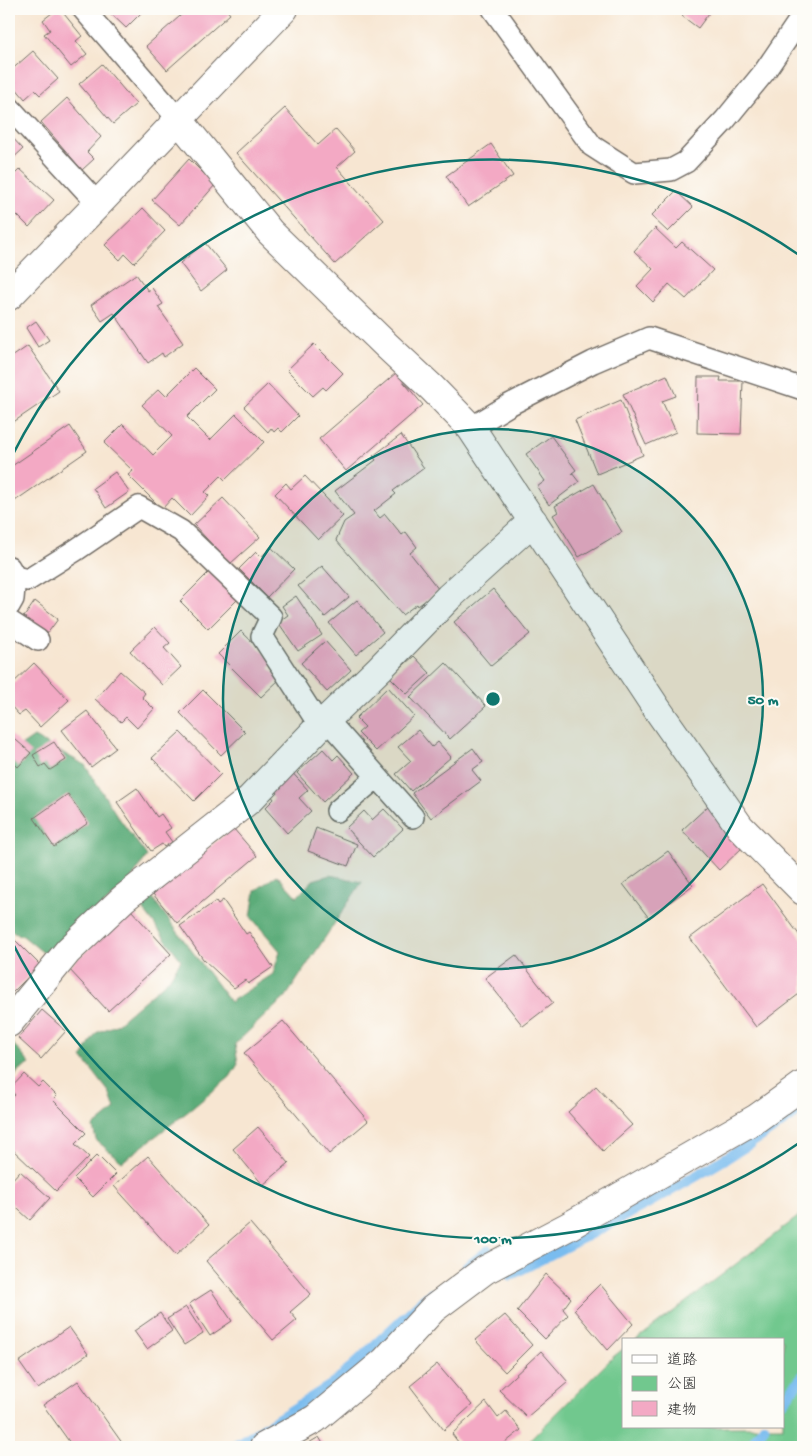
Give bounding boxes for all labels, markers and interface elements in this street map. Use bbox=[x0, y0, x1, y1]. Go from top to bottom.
centre of rings bbox=[484, 690, 502, 708]
text: 50 m bbox=[748, 692, 779, 710]
text: 100 m bbox=[473, 1231, 512, 1249]
legend bbox=[622, 1338, 784, 1428]
text: 道路 bbox=[667, 1352, 697, 1370]
text: 公園 bbox=[667, 1376, 697, 1394]
text: 建物 bbox=[667, 1402, 697, 1420]

